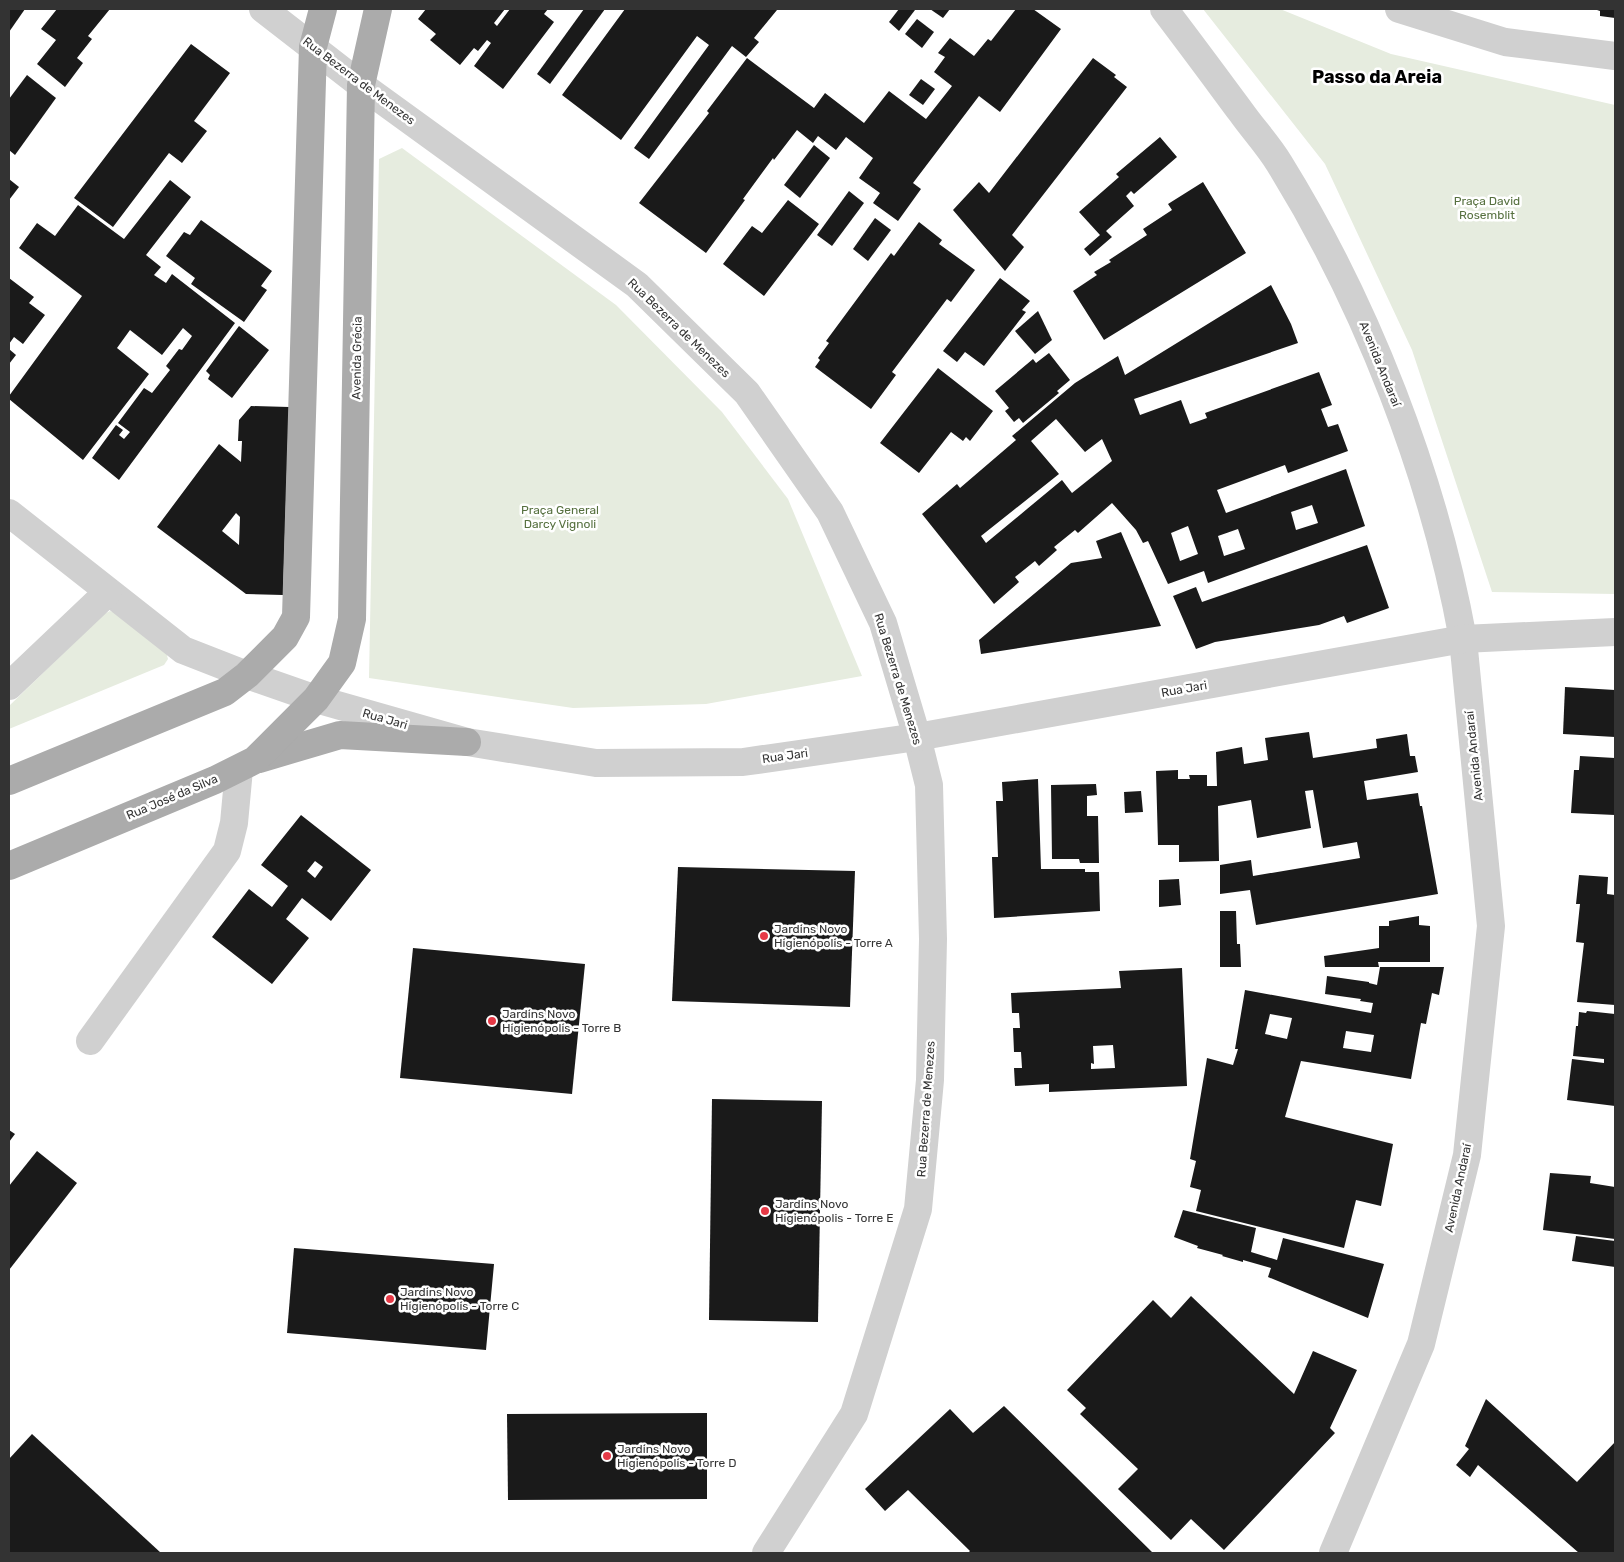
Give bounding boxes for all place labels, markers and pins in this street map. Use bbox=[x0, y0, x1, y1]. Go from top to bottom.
place label: Jardins Novo Higienópolis - Torre A bbox=[774, 922, 893, 950]
marker: Jardins Novo Higienópolis - Torre A bbox=[758, 930, 770, 942]
place label: Jardins Novo Higienópolis - Torre B bbox=[502, 1007, 621, 1035]
marker: Jardins Novo Higienópolis - Torre B bbox=[486, 1015, 498, 1027]
place label: Jardins Novo Higienópolis - Torre E bbox=[775, 1197, 893, 1225]
marker: Jardins Novo Higienópolis - Torre E bbox=[759, 1205, 771, 1217]
place label: Jardins Novo Higienópolis - Torre C bbox=[400, 1285, 519, 1313]
marker: Jardins Novo Higienópolis - Torre C bbox=[384, 1293, 396, 1305]
place label: Jardins Novo Higienópolis - Torre D bbox=[617, 1442, 736, 1470]
marker: Jardins Novo Higienópolis - Torre D bbox=[601, 1450, 613, 1462]

